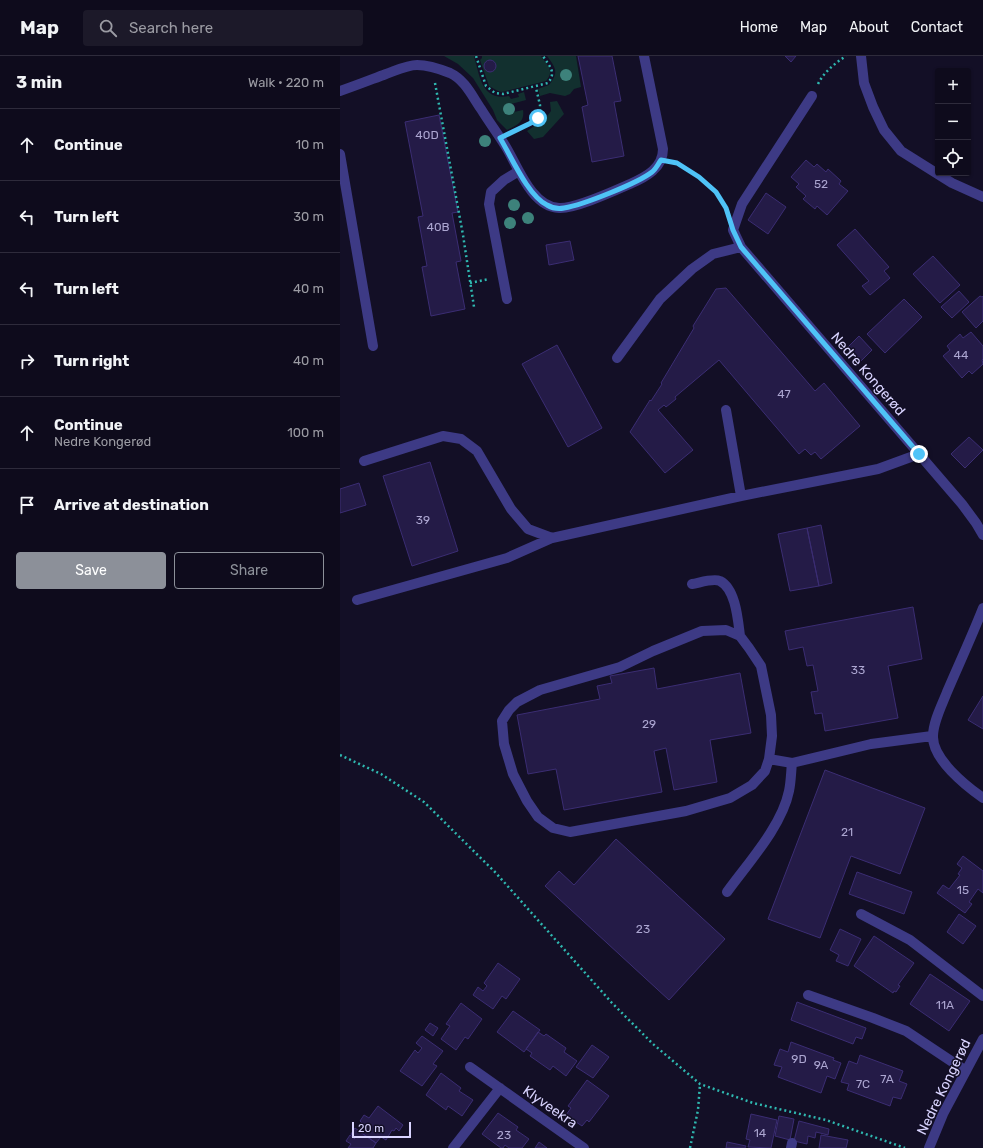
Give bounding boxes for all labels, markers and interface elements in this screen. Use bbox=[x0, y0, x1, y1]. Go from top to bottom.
search box bbox=[83, 10, 363, 46]
text: Map bbox=[20, 16, 59, 39]
icon: search bbox=[97, 17, 119, 39]
text: Search here bbox=[129, 19, 213, 37]
text: Home bbox=[740, 19, 778, 36]
text: Map bbox=[800, 19, 827, 36]
text: About bbox=[849, 19, 889, 36]
text: Contact bbox=[911, 19, 963, 36]
map controls bbox=[935, 68, 971, 176]
button: + bbox=[935, 68, 971, 104]
text: 3 min bbox=[16, 72, 62, 92]
text: Walk · 220 m bbox=[248, 75, 324, 90]
button: − bbox=[935, 104, 971, 140]
route start bbox=[529, 109, 547, 127]
house number: 40D bbox=[415, 128, 439, 142]
icon: ahead bbox=[16, 134, 38, 156]
text: Continue bbox=[54, 136, 123, 154]
text: 10 m bbox=[295, 137, 324, 152]
button: locate bbox=[935, 140, 971, 176]
house number: 52 bbox=[814, 177, 828, 191]
icon: left bbox=[16, 206, 38, 228]
text: Turn left bbox=[54, 208, 119, 226]
text: 30 m bbox=[293, 209, 324, 224]
house number: 40B bbox=[426, 220, 450, 234]
icon: left bbox=[16, 278, 38, 300]
text: Turn left bbox=[54, 280, 119, 298]
text: 40 m bbox=[293, 281, 324, 296]
street label: Nedre Kongerød bbox=[827, 329, 909, 419]
house number: 44 bbox=[954, 348, 969, 362]
icon: right bbox=[16, 350, 38, 372]
text: Turn right bbox=[54, 352, 129, 370]
text: 40 m bbox=[293, 353, 324, 368]
house number: 47 bbox=[777, 387, 791, 401]
text: Continue bbox=[54, 416, 123, 434]
icon: ahead bbox=[16, 422, 38, 444]
text: 100 m bbox=[287, 425, 324, 440]
text: Nedre Kongerød bbox=[54, 434, 151, 449]
route end bbox=[910, 445, 928, 463]
icon: arrive bbox=[16, 494, 38, 516]
text: Arrive at destination bbox=[54, 496, 209, 514]
house number: 39 bbox=[416, 513, 430, 527]
button: Save bbox=[16, 552, 166, 589]
button: Share bbox=[174, 552, 324, 589]
house number: 33 bbox=[851, 663, 865, 677]
house number: 29 bbox=[642, 717, 656, 731]
house number: 21 bbox=[841, 825, 853, 839]
house number: 15 bbox=[957, 883, 969, 897]
house number: 23 bbox=[636, 922, 650, 936]
house number: 11A bbox=[936, 998, 954, 1012]
street label: Nedre Kongerød bbox=[913, 1036, 975, 1138]
house number: 9D bbox=[791, 1052, 807, 1066]
house number: 9A bbox=[814, 1058, 828, 1072]
house number: 7A bbox=[880, 1072, 894, 1086]
house number: 7C bbox=[856, 1077, 870, 1091]
street label: Klyveekra bbox=[519, 1082, 581, 1132]
scale bar bbox=[352, 1120, 411, 1139]
text: 20 m bbox=[358, 1122, 384, 1135]
house number: 14 bbox=[754, 1126, 767, 1140]
house number: 23 bbox=[497, 1128, 511, 1142]

